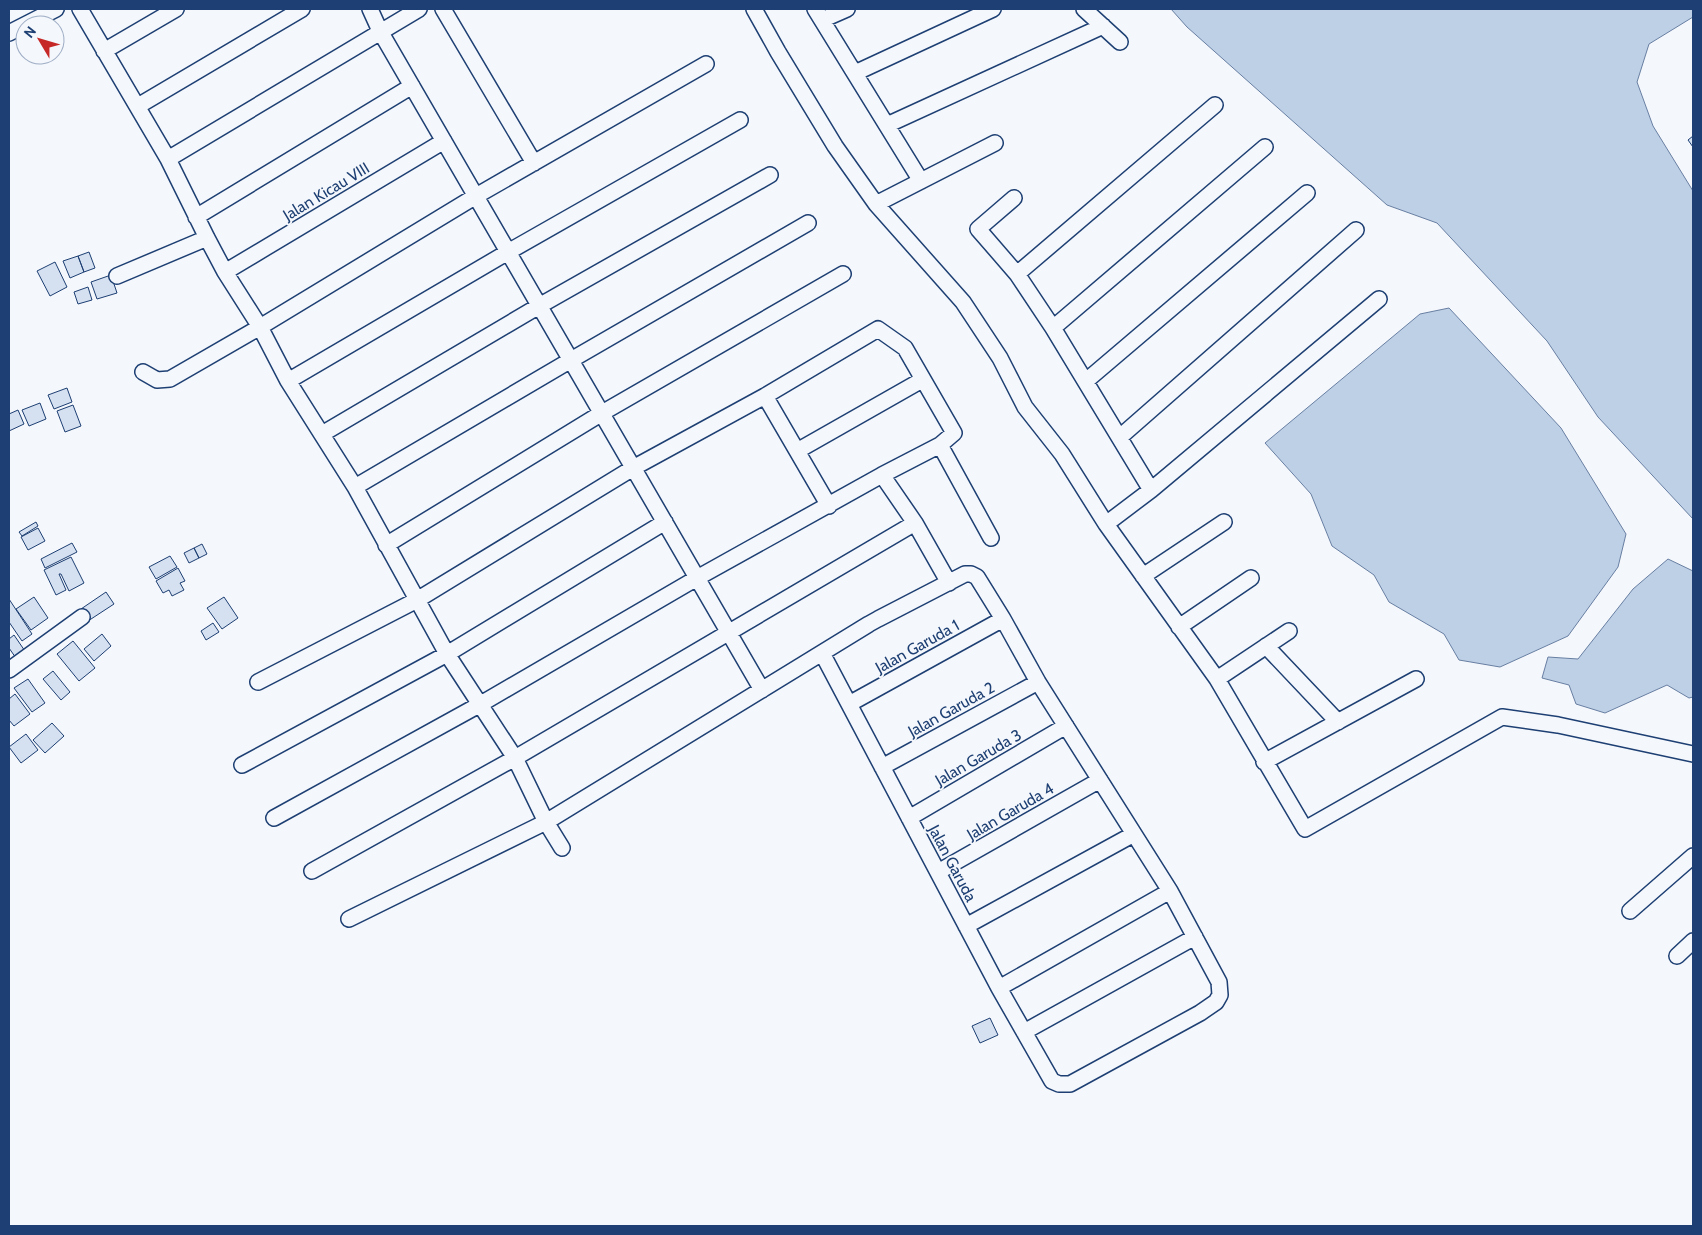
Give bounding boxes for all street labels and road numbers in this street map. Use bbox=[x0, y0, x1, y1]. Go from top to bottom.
street label: Jalan Kicau VIII bbox=[279, 158, 373, 225]
street label: Jalan Garuda 1 bbox=[871, 616, 962, 678]
street label: Jalan Garuda 2 bbox=[904, 678, 998, 742]
street label: Jalan Garuda 3 bbox=[931, 725, 1025, 790]
street label: Jalan Garuda 4 bbox=[963, 779, 1057, 844]
street label: Jalan Garuda bbox=[924, 821, 981, 905]

